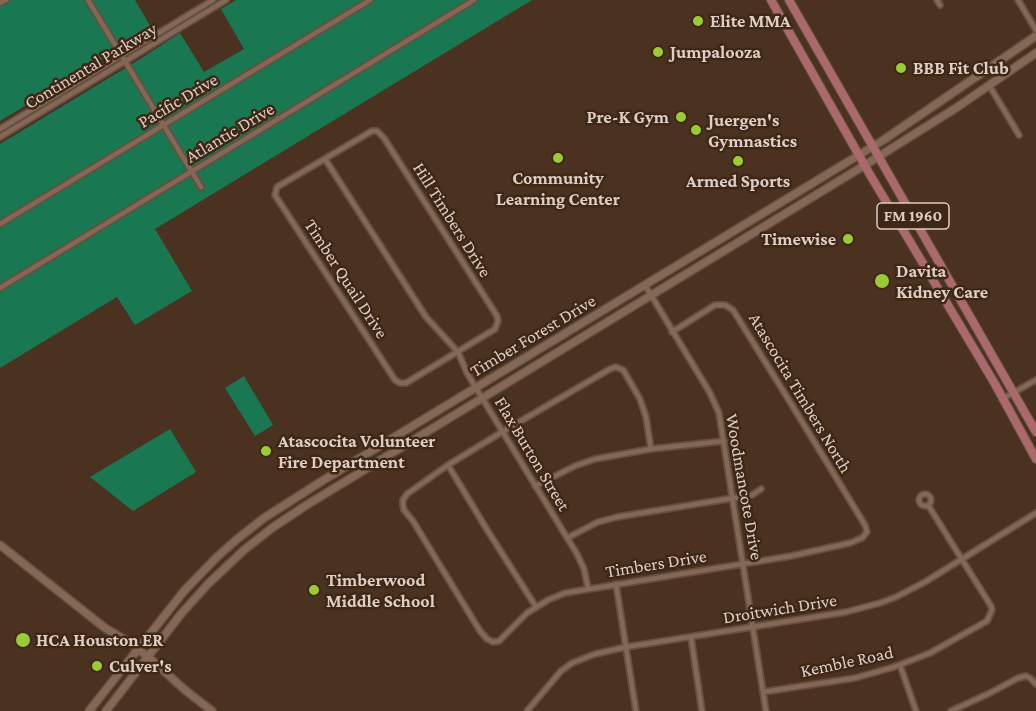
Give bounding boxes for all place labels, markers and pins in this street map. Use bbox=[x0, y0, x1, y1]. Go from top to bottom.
place label: Elite MMA bbox=[710, 10, 791, 32]
marker: Elite MMA bbox=[691, 14, 705, 28]
place label: Jumpalooza bbox=[670, 41, 761, 63]
marker: Jumpalooza bbox=[651, 45, 665, 59]
place label: BBB Fit Club bbox=[913, 57, 1009, 79]
marker: BBB Fit Club bbox=[894, 61, 908, 75]
place label: Pre-K Gym bbox=[586, 106, 669, 128]
place label: Juergen's Gymnastics bbox=[708, 109, 797, 152]
marker: Pre-K Gym bbox=[674, 110, 688, 124]
marker: Juergen's Gymnastics bbox=[689, 123, 703, 137]
marker: Community Learning Center bbox=[551, 151, 565, 165]
marker: Armed Sports bbox=[731, 154, 745, 168]
place label: Community Learning Center bbox=[496, 167, 620, 210]
place label: Armed Sports bbox=[686, 170, 790, 192]
place label: Timewise bbox=[761, 228, 836, 250]
marker: Timewise bbox=[841, 232, 855, 246]
place label: Davita Kidney Care bbox=[896, 260, 988, 302]
marker: Davita Kidney Care bbox=[873, 272, 891, 290]
place label: Atascocita Volunteer Fire Department bbox=[278, 430, 436, 472]
marker: Atascocita Volunteer Fire Department bbox=[259, 444, 273, 458]
place label: Timberwood Middle School bbox=[326, 569, 435, 612]
marker: Timberwood Middle School bbox=[307, 583, 321, 597]
place label: HCA Houston ER bbox=[36, 629, 163, 651]
marker: HCA Houston ER bbox=[14, 631, 32, 649]
place label: Culver's bbox=[109, 655, 172, 677]
marker: Culver's bbox=[90, 659, 104, 673]

